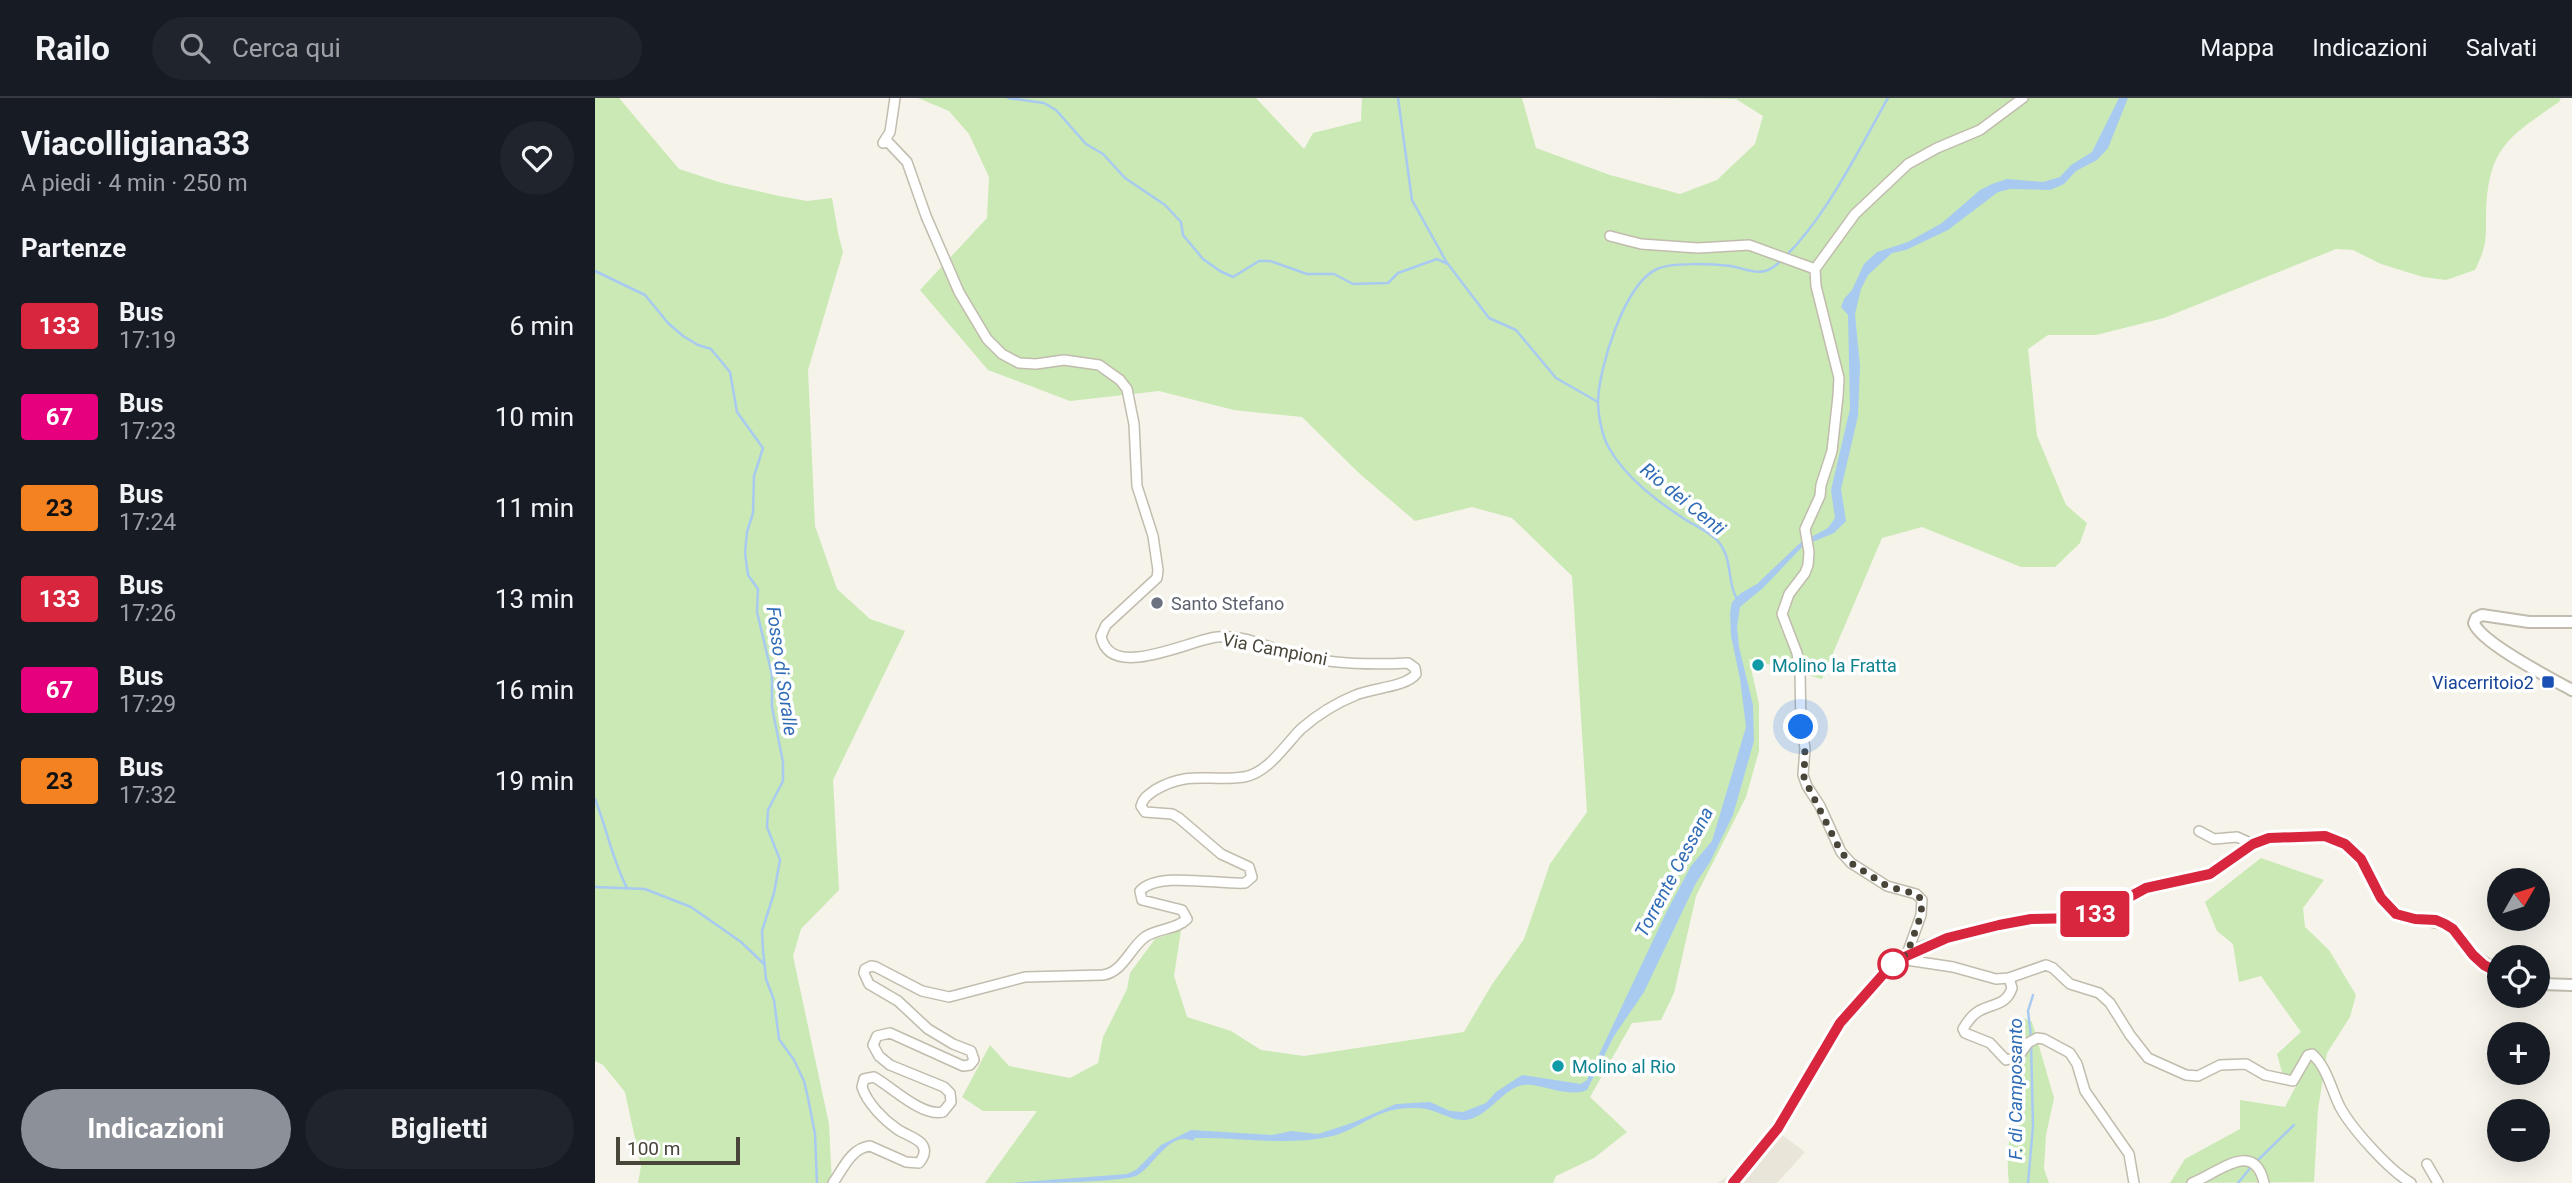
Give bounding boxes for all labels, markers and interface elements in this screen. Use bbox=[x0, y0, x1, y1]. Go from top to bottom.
search box bbox=[152, 17, 642, 80]
text: Railo bbox=[35, 29, 110, 68]
icon: search bbox=[176, 29, 214, 67]
text: Cerca qui bbox=[232, 33, 341, 63]
text: Mappa bbox=[2200, 34, 2274, 62]
text: Indicazioni bbox=[2312, 34, 2428, 62]
text: Salvati bbox=[2466, 34, 2537, 62]
button: heart bbox=[500, 121, 574, 195]
text: Viacolligiana33 bbox=[21, 124, 250, 163]
text: A piedi · 4 min · 250 m bbox=[21, 170, 248, 197]
text: Partenze bbox=[21, 233, 126, 263]
text: Bus bbox=[119, 297, 164, 327]
text: 6 min bbox=[509, 311, 574, 341]
text: 133 bbox=[39, 312, 80, 340]
text: 17:19 bbox=[119, 327, 176, 354]
text: Bus bbox=[119, 388, 164, 418]
text: 10 min bbox=[495, 402, 574, 432]
text: 67 bbox=[46, 403, 73, 431]
text: 17:23 bbox=[119, 418, 176, 445]
water label: Rio dei Centi bbox=[1636, 458, 1731, 541]
text: Bus bbox=[119, 479, 164, 509]
text: 11 min bbox=[495, 493, 574, 523]
text: 23 bbox=[46, 494, 73, 522]
text: 17:24 bbox=[119, 509, 176, 536]
text: Bus bbox=[119, 570, 164, 600]
text: 13 min bbox=[495, 584, 574, 614]
text: 133 bbox=[39, 585, 80, 613]
place label: Santo Stefano bbox=[1171, 593, 1284, 614]
marker: Santo Stefano bbox=[1149, 595, 1165, 611]
text: 17:26 bbox=[119, 600, 176, 627]
water label: Fosso di Soralle bbox=[762, 605, 802, 737]
street label: Via Campioni bbox=[1221, 629, 1329, 669]
place label: Molino la Fratta bbox=[1772, 655, 1897, 676]
marker: Molino la Fratta bbox=[1750, 657, 1766, 673]
text: Bus bbox=[119, 661, 164, 691]
place label: Viacerritoio2 bbox=[2432, 672, 2534, 693]
marker: Viacerritoio2 bbox=[2540, 674, 2556, 690]
text: 16 min bbox=[495, 675, 574, 705]
text: 67 bbox=[46, 676, 73, 704]
text: 17:29 bbox=[119, 691, 176, 718]
your location bbox=[1783, 709, 1818, 744]
text: Bus bbox=[119, 752, 164, 782]
text: 19 min bbox=[495, 766, 574, 796]
text: 23 bbox=[46, 767, 73, 795]
text: 17:32 bbox=[119, 782, 176, 809]
water label: Torrente Cessana bbox=[1630, 803, 1718, 941]
north arrow bbox=[2487, 868, 2550, 931]
map controls bbox=[2487, 868, 2550, 1162]
line badge: 133 bbox=[2055, 891, 2135, 937]
text: 133 bbox=[2074, 900, 2116, 928]
button: locate bbox=[2487, 945, 2550, 1008]
unlabelled marker bbox=[1878, 949, 1908, 979]
water label: F. di Camposanto bbox=[2004, 1018, 2027, 1160]
button: + bbox=[2487, 1022, 2550, 1085]
place label: Molino al Rio bbox=[1572, 1056, 1676, 1077]
marker: Molino al Rio bbox=[1550, 1058, 1566, 1074]
button: Indicazioni bbox=[21, 1089, 291, 1169]
button: Biglietti bbox=[305, 1089, 574, 1169]
button: − bbox=[2487, 1099, 2550, 1162]
scale bar bbox=[616, 1134, 740, 1166]
text: 100 m bbox=[627, 1137, 680, 1160]

